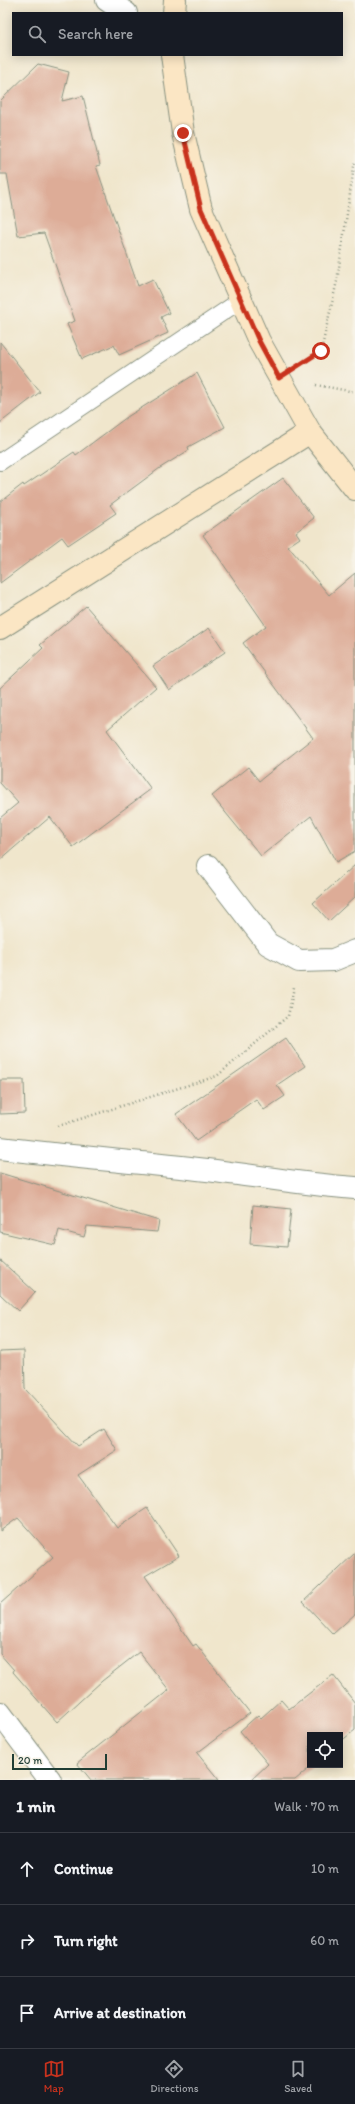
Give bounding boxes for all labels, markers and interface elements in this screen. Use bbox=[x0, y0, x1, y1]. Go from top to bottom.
search box bbox=[12, 12, 343, 56]
icon: search bbox=[26, 23, 48, 45]
text: Search here bbox=[58, 25, 133, 43]
route end bbox=[174, 124, 192, 142]
route start bbox=[312, 342, 330, 360]
map controls bbox=[307, 1732, 343, 1768]
button: locate bbox=[307, 1732, 343, 1768]
scale bar bbox=[12, 1752, 107, 1771]
text: 20 m bbox=[18, 1754, 42, 1767]
text: 1 min bbox=[16, 1796, 55, 1816]
text: Walk · 70 m bbox=[274, 1799, 339, 1814]
icon: ahead bbox=[16, 1858, 38, 1880]
text: Continue bbox=[54, 1860, 113, 1878]
text: 10 m bbox=[311, 1861, 339, 1876]
icon: right bbox=[16, 1930, 38, 1952]
text: Turn right bbox=[54, 1932, 118, 1950]
text: 60 m bbox=[310, 1933, 339, 1948]
icon: arrive bbox=[16, 2002, 38, 2024]
text: Arrive at destination bbox=[54, 2004, 186, 2022]
tab: Map bbox=[43, 2058, 65, 2095]
tab: Directions bbox=[150, 2058, 199, 2095]
tab: Saved bbox=[284, 2058, 312, 2095]

